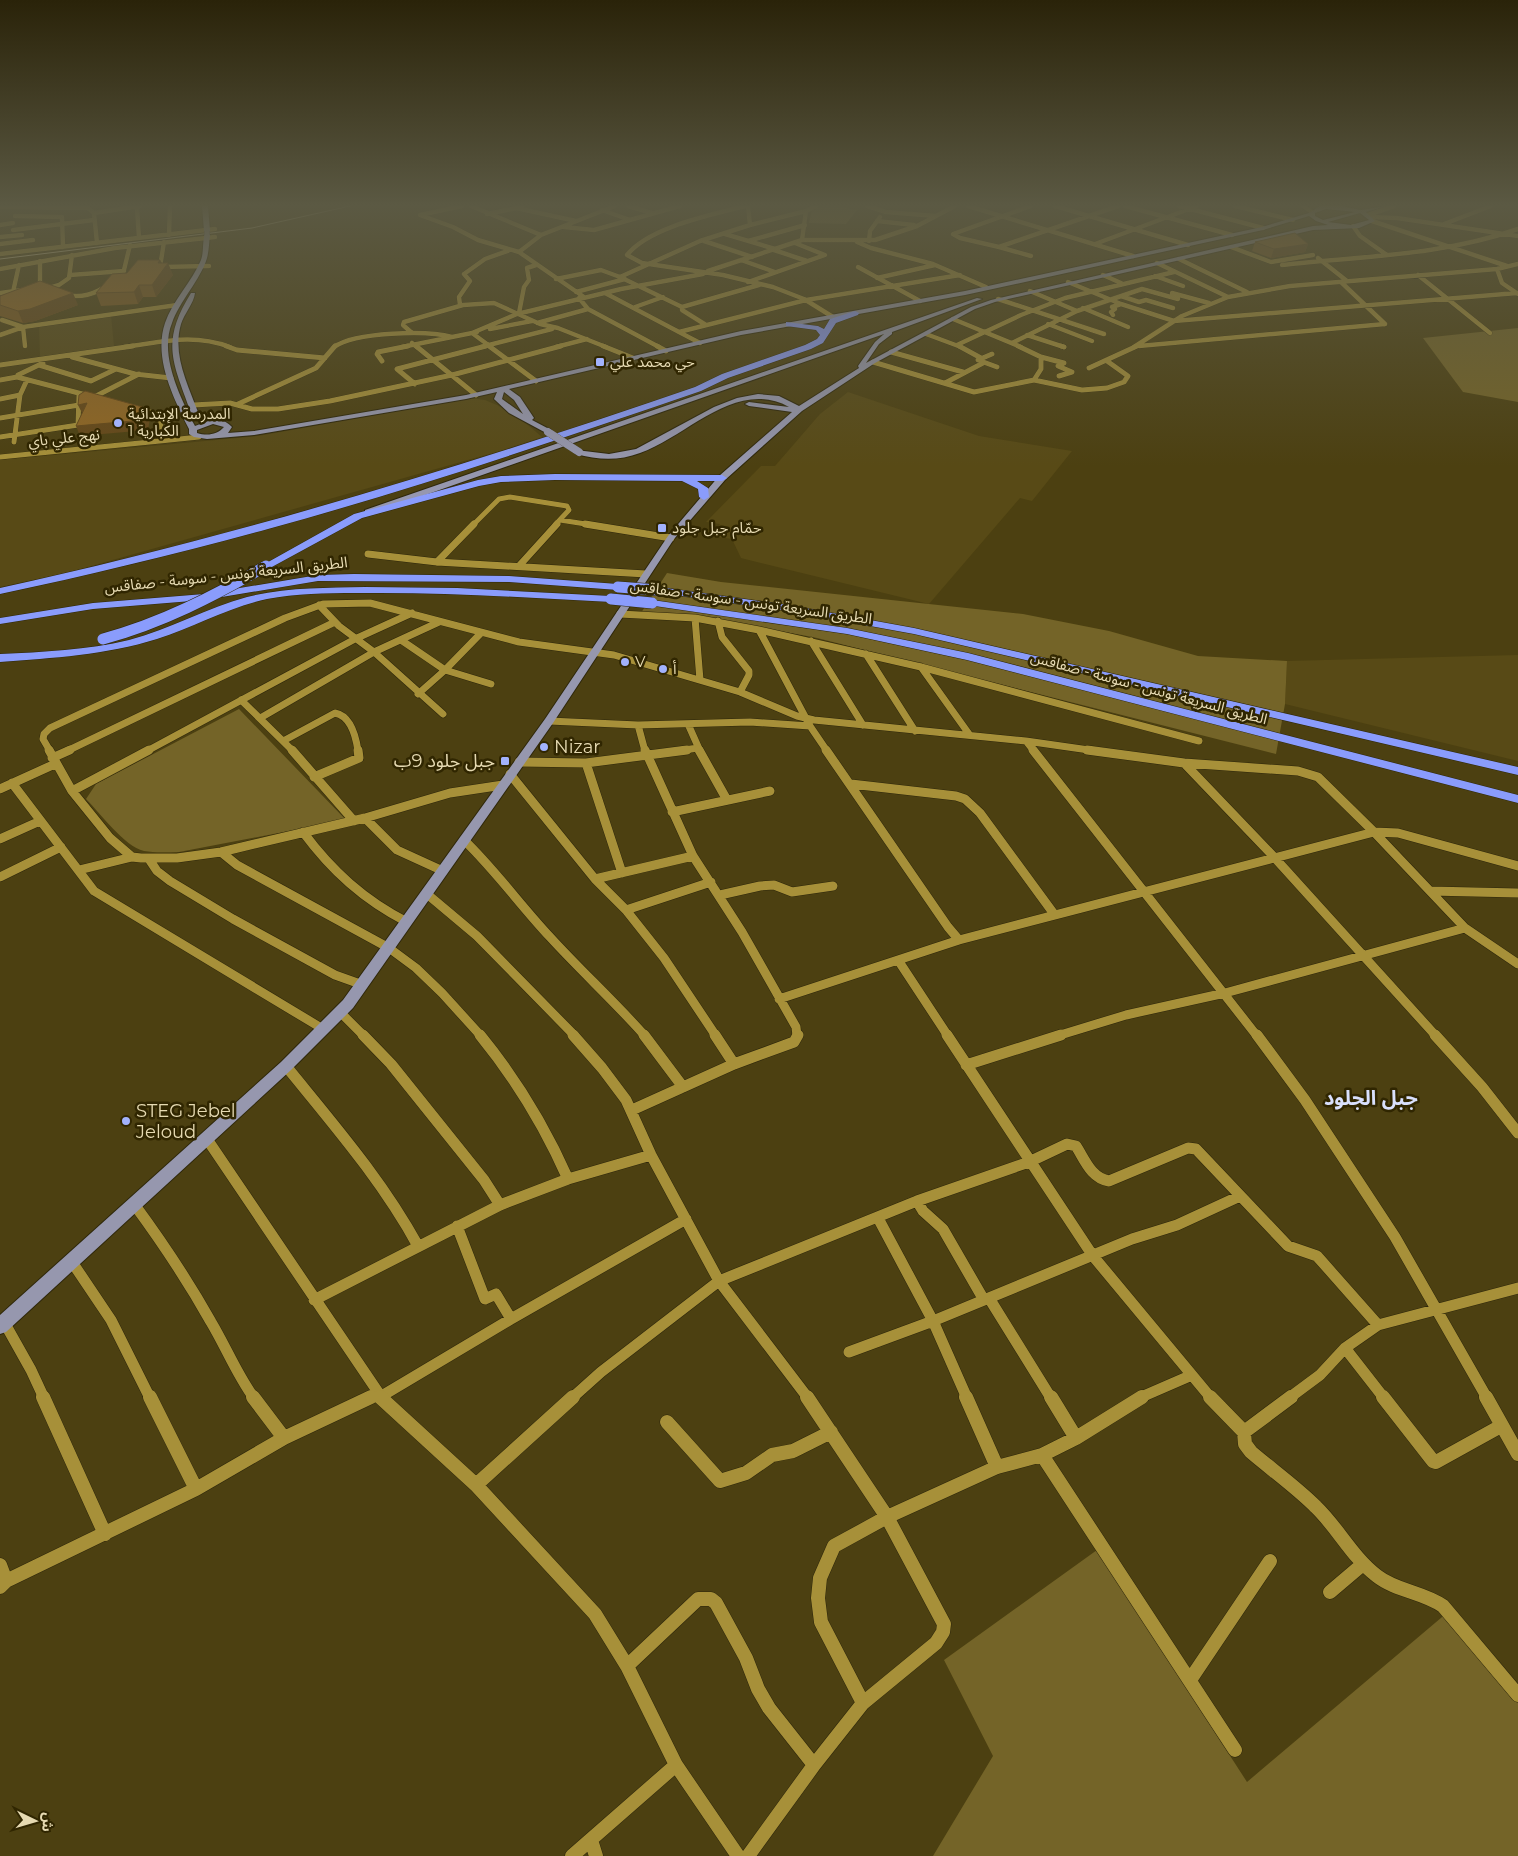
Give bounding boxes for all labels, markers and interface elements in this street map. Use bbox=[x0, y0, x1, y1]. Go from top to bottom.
place label: حي محمد علي bbox=[610, 352, 695, 373]
marker: حي محمد علي bbox=[594, 356, 606, 368]
place label: المدرسة الإبتدائية الكبارية 1 bbox=[128, 404, 231, 440]
marker: المدرسة الإبتدائية الكبارية 1 bbox=[112, 417, 124, 429]
street label: نهج علي باي bbox=[27, 424, 101, 454]
place label: حمّام جبل جلود bbox=[672, 518, 762, 539]
marker: حمّام جبل جلود bbox=[656, 522, 668, 534]
street label: الطريق السريعة تونس - سوسة - صفاقس bbox=[104, 552, 348, 598]
street label: الطريق السريعة تونس - سوسة - صفاقس bbox=[629, 575, 873, 629]
street label: الطريق السريعة تونس - سوسة - صفاقس bbox=[1028, 647, 1270, 729]
place label: V bbox=[635, 652, 646, 671]
marker: V bbox=[619, 656, 631, 668]
place label: أ bbox=[673, 659, 677, 678]
marker: أ bbox=[657, 663, 669, 675]
place label: Nizar bbox=[554, 736, 601, 758]
marker: Nizar bbox=[538, 741, 550, 753]
place label: جبل جلود 9ب bbox=[394, 750, 495, 772]
marker: جبل جلود 9ب bbox=[499, 755, 511, 767]
district label: جبل الجلود bbox=[1324, 1086, 1418, 1110]
place label: STEG Jebel Jeloud bbox=[135, 1100, 236, 1143]
marker: STEG Jebel Jeloud bbox=[120, 1115, 132, 1127]
north arrow bbox=[10, 1796, 60, 1846]
text: ش bbox=[38, 1812, 58, 1832]

